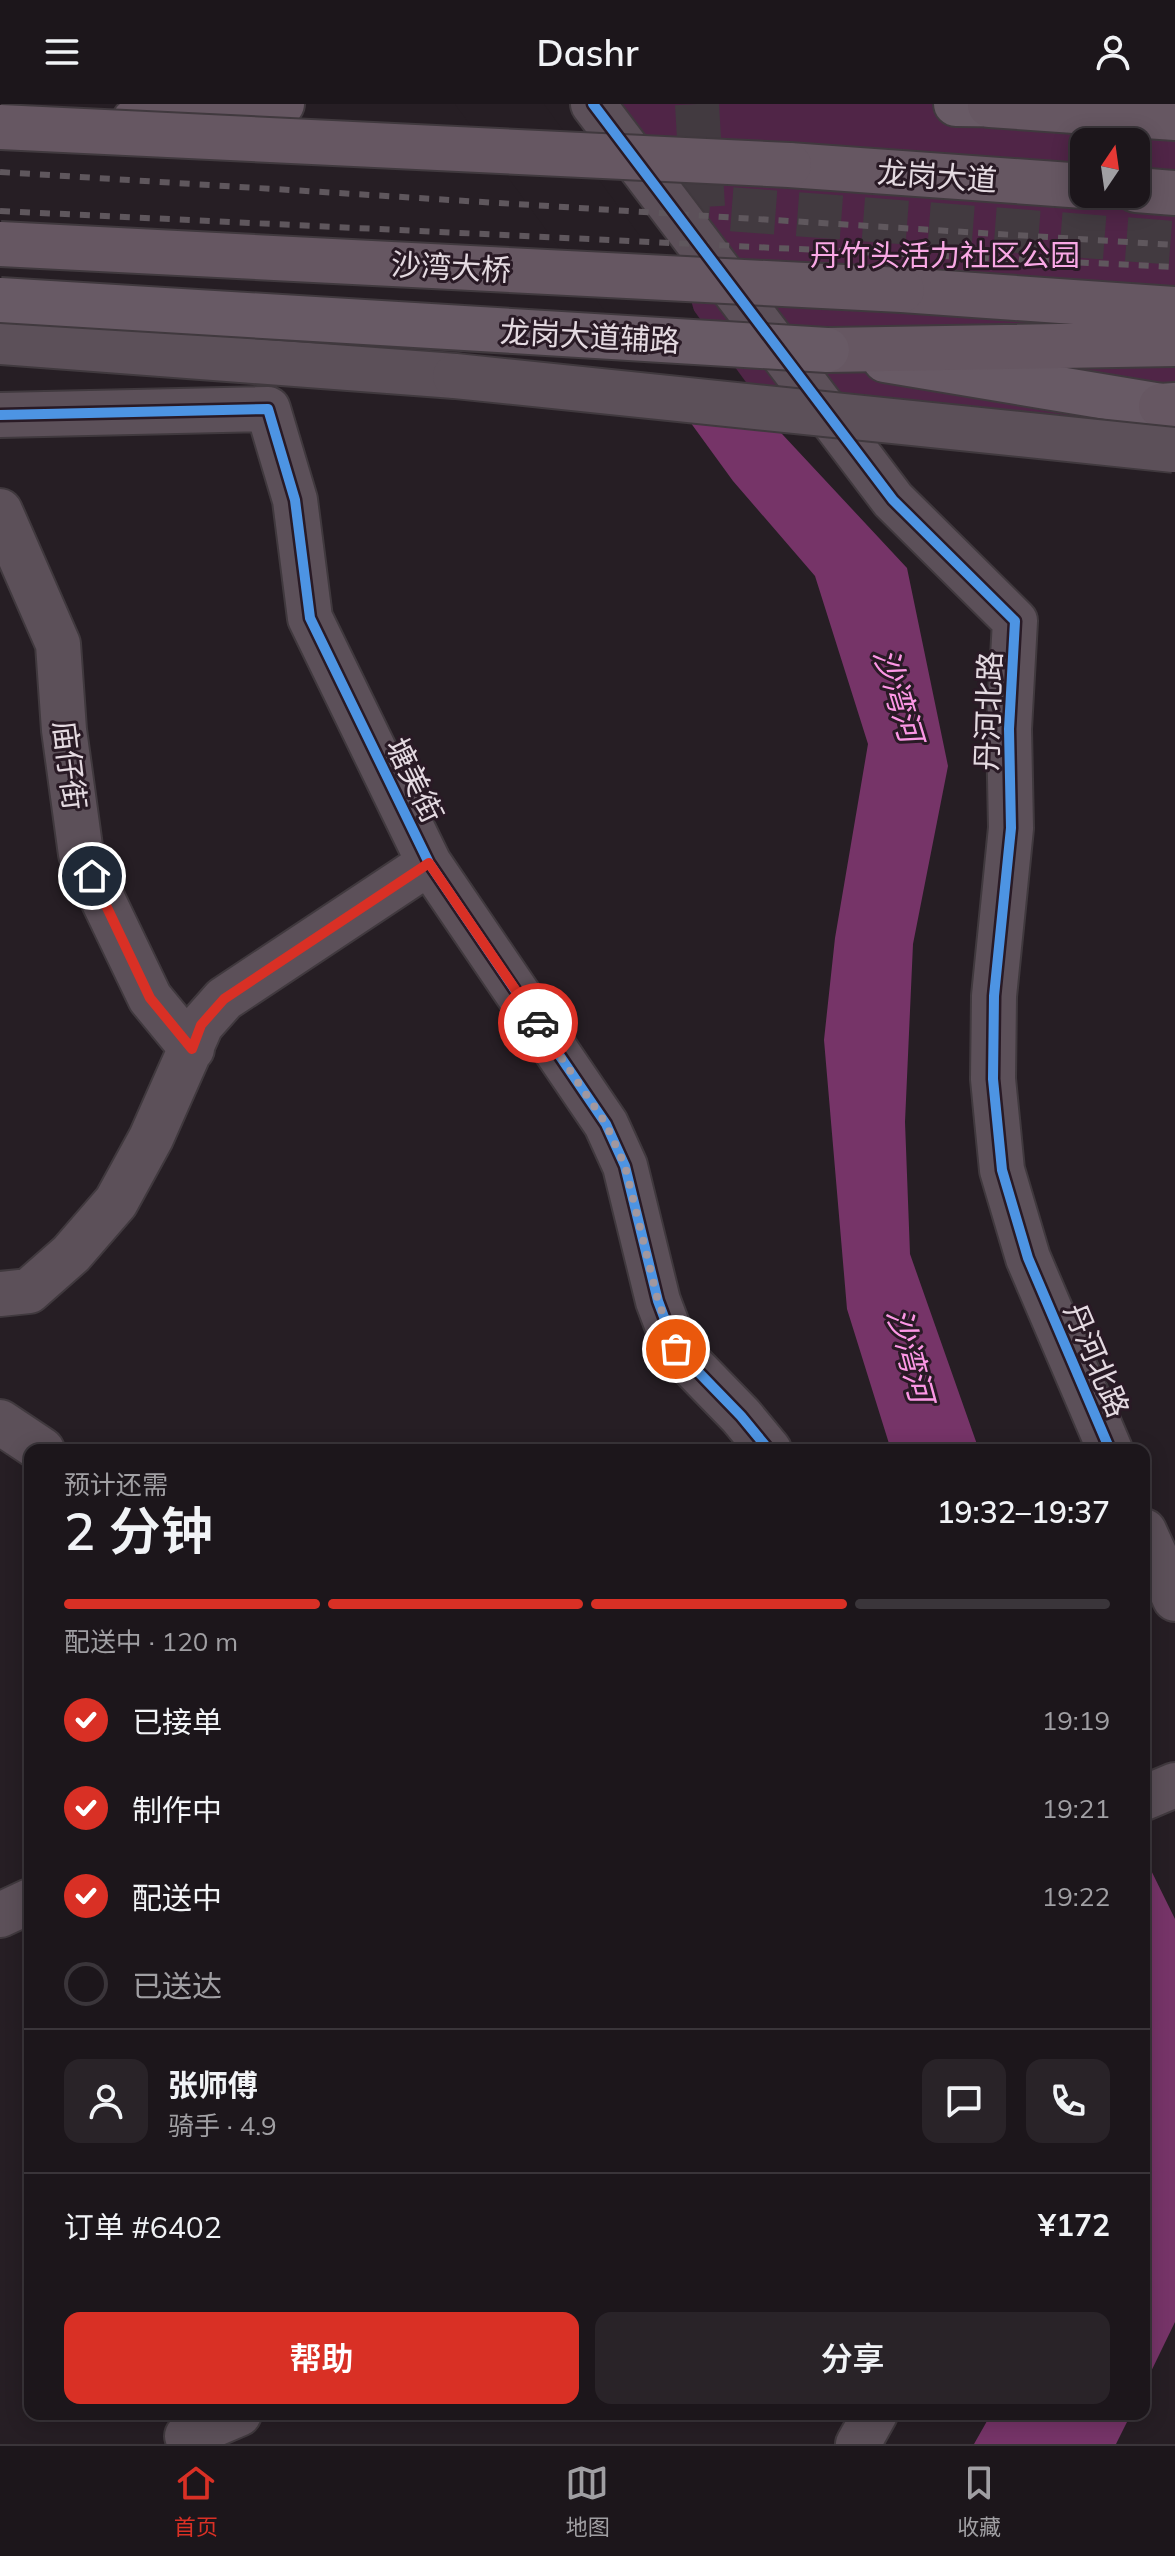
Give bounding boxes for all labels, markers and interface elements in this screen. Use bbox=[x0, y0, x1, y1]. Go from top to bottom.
icon: menu bbox=[40, 30, 84, 74]
text: Dashr bbox=[537, 30, 638, 75]
icon: person bbox=[1091, 30, 1135, 74]
north arrow bbox=[1070, 128, 1150, 208]
map controls bbox=[1070, 128, 1150, 208]
street label: 龙岗大道 bbox=[876, 153, 998, 199]
park label: 丹竹头活力社区公园 bbox=[810, 236, 1080, 274]
street label: 沙湾大桥 bbox=[390, 245, 512, 289]
street label: 龙岗大道辅路 bbox=[499, 312, 681, 360]
water label: 沙湾河 bbox=[866, 643, 934, 752]
street label: 丹河北路 bbox=[967, 650, 1009, 772]
street label: 庙仔街 bbox=[46, 718, 94, 812]
street label: 塘美街 bbox=[378, 731, 452, 829]
pin bbox=[58, 842, 126, 910]
icon: home bbox=[70, 854, 114, 898]
courier bbox=[498, 983, 578, 1063]
icon: car bbox=[516, 1001, 560, 1045]
street label: 丹河北路 bbox=[1056, 1297, 1138, 1423]
water label: 沙湾河 bbox=[879, 1303, 944, 1412]
pin bbox=[642, 1315, 710, 1383]
icon: bag bbox=[654, 1327, 698, 1371]
text: 预计还需 bbox=[64, 1468, 168, 1501]
text: 19:32–19:37 bbox=[937, 1493, 1110, 1531]
text: 2 分钟 bbox=[64, 1498, 213, 1563]
text: 配送中 · 120 m bbox=[64, 1625, 238, 1658]
icon: check bbox=[64, 1698, 108, 1742]
text: 已接单 bbox=[132, 1703, 222, 1741]
text: 19:19 bbox=[1042, 1704, 1110, 1737]
icon: check bbox=[64, 1786, 108, 1830]
text: 制作中 bbox=[132, 1791, 222, 1829]
text: 19:21 bbox=[1042, 1792, 1110, 1825]
icon: check bbox=[64, 1874, 108, 1918]
text: 配送中 bbox=[132, 1879, 222, 1917]
text: 19:22 bbox=[1042, 1880, 1110, 1913]
text: 已送达 bbox=[132, 1967, 222, 2005]
button: person bbox=[64, 2059, 148, 2143]
button: chat bbox=[922, 2059, 1006, 2143]
button: phone bbox=[1026, 2059, 1110, 2143]
text: 张师傅 bbox=[168, 2066, 258, 2104]
text: 骑手 · 4.9 bbox=[168, 2109, 277, 2142]
text: ¥172 bbox=[1038, 2206, 1110, 2244]
text: 订单 #6402 bbox=[64, 2208, 222, 2246]
button: 帮助 bbox=[64, 2312, 579, 2404]
button: 分享 bbox=[595, 2312, 1110, 2404]
tab: 首页 bbox=[174, 2461, 218, 2541]
tab: 地图 bbox=[565, 2461, 609, 2541]
tab: 收藏 bbox=[957, 2461, 1001, 2541]

